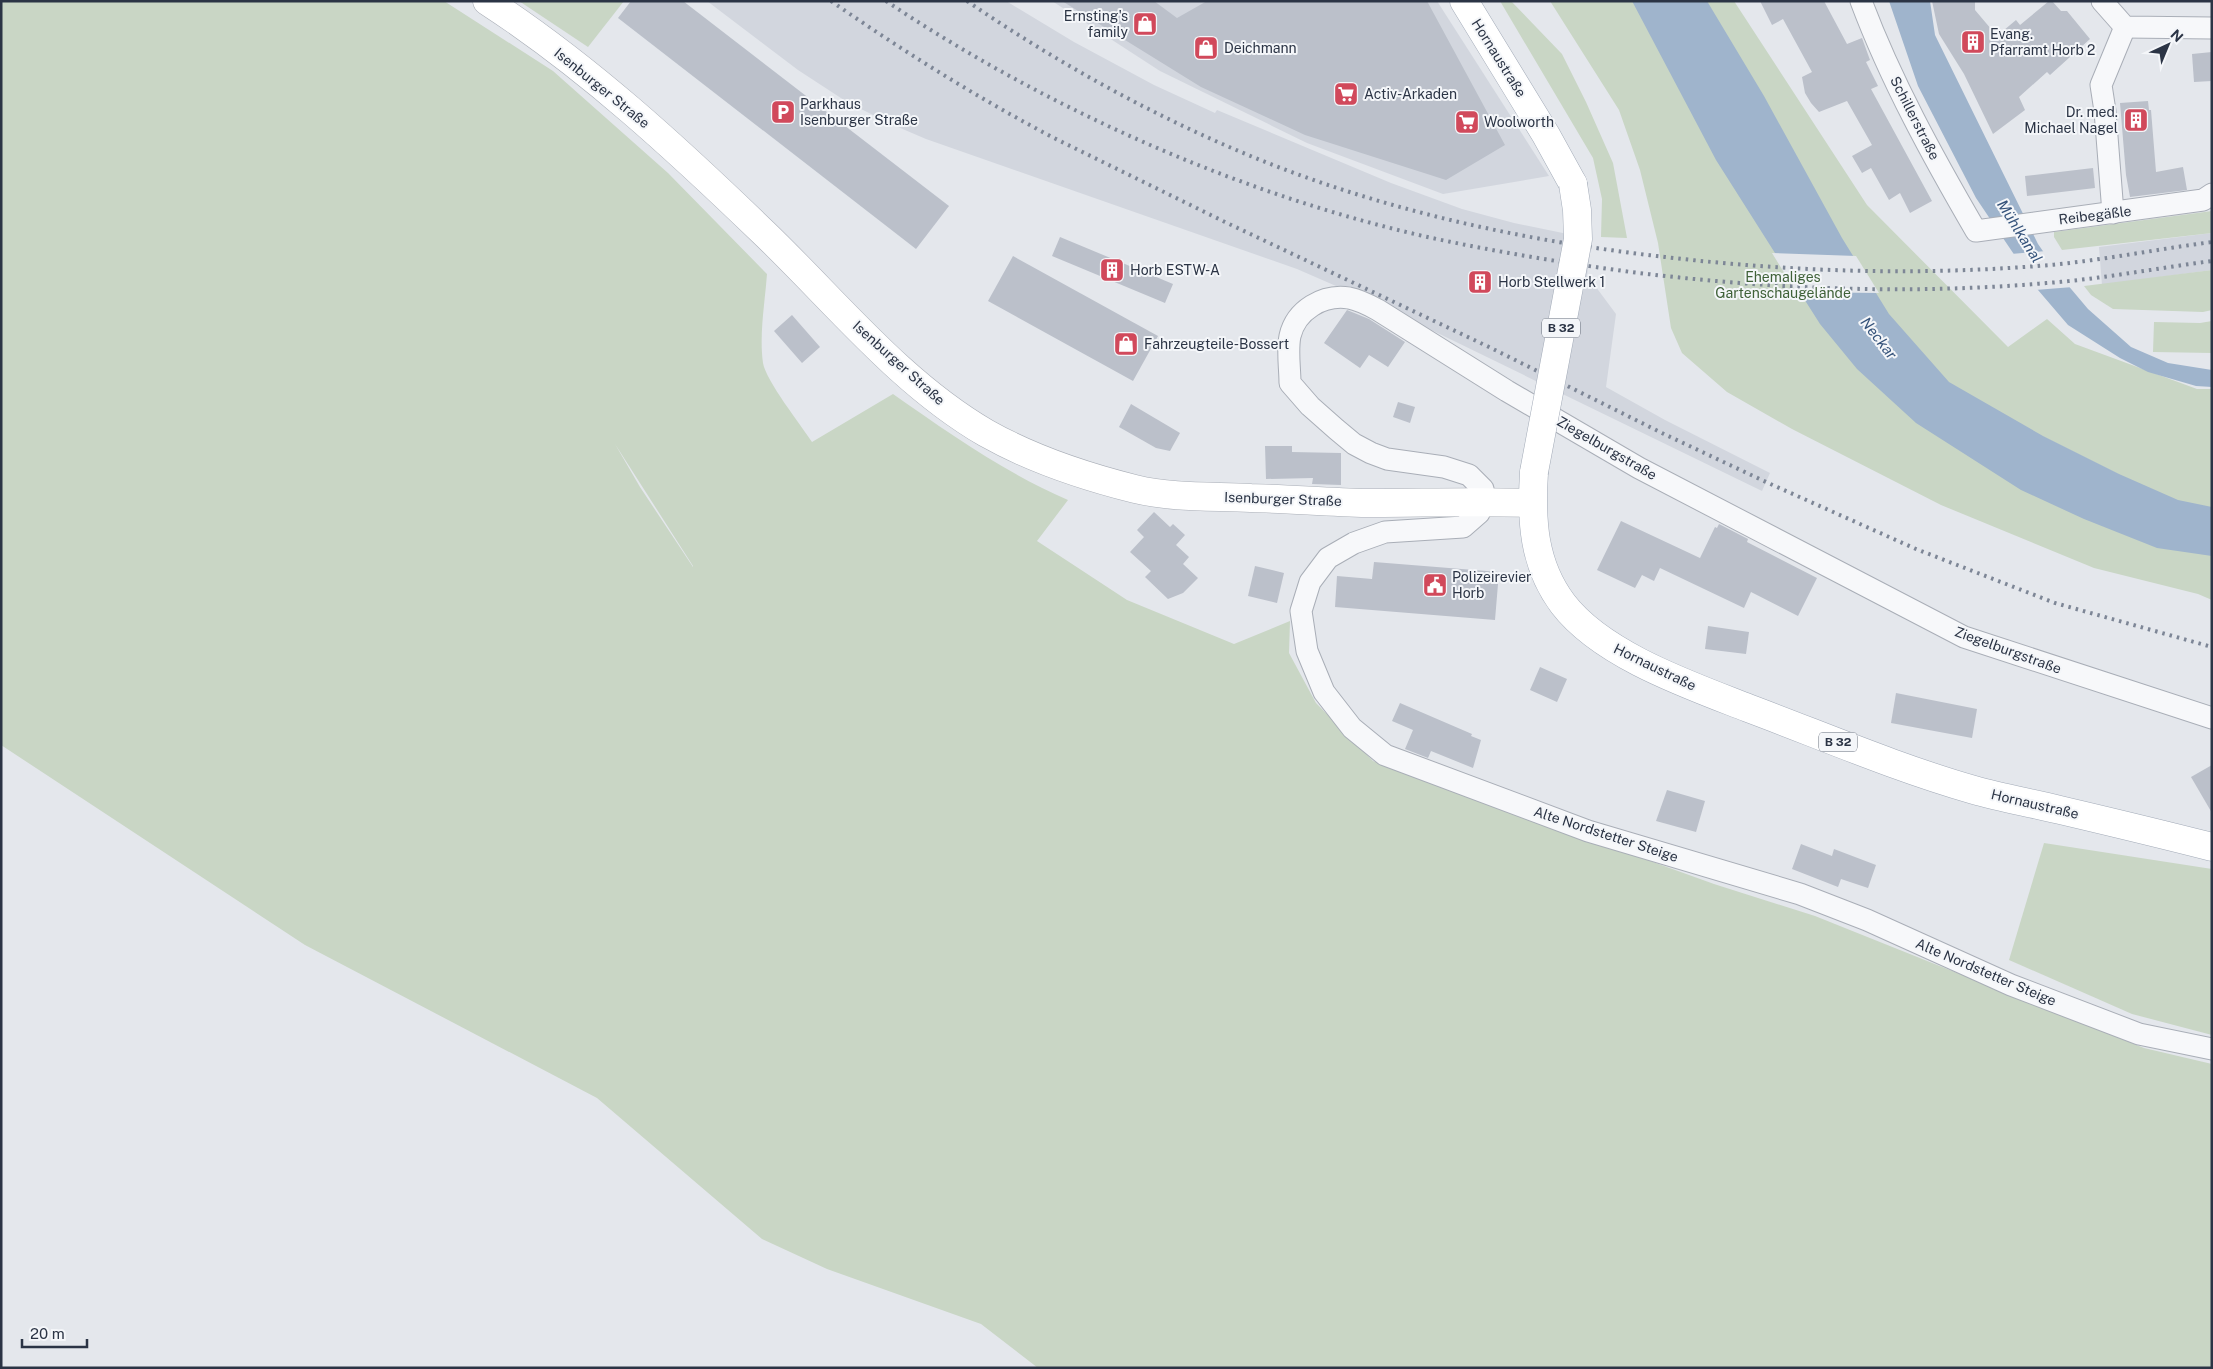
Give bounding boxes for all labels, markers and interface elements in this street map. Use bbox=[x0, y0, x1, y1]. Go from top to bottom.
place label: Ernsting's family bbox=[1064, 8, 1129, 40]
shop icon: Ernsting's family bbox=[1132, 11, 1158, 37]
street label: Hornaustraße bbox=[1469, 16, 1530, 100]
north arrow bbox=[2143, 20, 2193, 70]
place label: Evang. Pfarramt Horb 2 bbox=[1990, 26, 2095, 58]
text: N bbox=[2168, 26, 2187, 45]
building icon: Evang. Pfarramt Horb 2 bbox=[1960, 29, 1986, 55]
shop icon: Deichmann bbox=[1193, 35, 1219, 61]
place label: Deichmann bbox=[1224, 40, 1297, 56]
street label: Isenburger Straße bbox=[551, 45, 653, 131]
street label: Schillerstraße bbox=[1887, 74, 1943, 162]
supermarket icon: Activ-Arkaden bbox=[1333, 81, 1359, 107]
place label: Activ-Arkaden bbox=[1364, 86, 1457, 102]
place label: Parkhaus Isenburger Straße bbox=[800, 96, 918, 128]
parking icon: Parkhaus Isenburger Straße bbox=[770, 99, 796, 125]
place label: Dr. med. Michael Nagel bbox=[2024, 104, 2118, 136]
building icon: Dr. med. Michael Nagel bbox=[2123, 107, 2149, 133]
supermarket icon: Woolworth bbox=[1454, 109, 1480, 135]
place label: Woolworth bbox=[1484, 114, 1554, 130]
water label: Mühlkanal bbox=[1994, 196, 2046, 266]
street label: Reibegäßle bbox=[2058, 203, 2132, 227]
building icon: Horb ESTW-A bbox=[1099, 257, 1125, 283]
place label: Horb ESTW-A bbox=[1130, 262, 1220, 278]
building icon: Horb Stellwerk 1 bbox=[1467, 269, 1493, 295]
park label: Ehemaliges Gartenschaugelände bbox=[1715, 269, 1851, 301]
place label: Horb Stellwerk 1 bbox=[1498, 274, 1605, 290]
water label: Neckar bbox=[1857, 314, 1901, 363]
street label: Isenburger Straße bbox=[850, 318, 948, 408]
road number: B 32 bbox=[1542, 318, 1580, 338]
shop icon: Fahrzeugteile-Bossert bbox=[1113, 331, 1139, 357]
place label: Fahrzeugteile-Bossert bbox=[1144, 336, 1289, 352]
street label: Ziegelburgstraße bbox=[1554, 413, 1660, 483]
street label: Isenburger Straße bbox=[1224, 489, 1342, 509]
place label: Polizeirevier Horb bbox=[1452, 569, 1532, 601]
public building icon: Polizeirevier Horb bbox=[1422, 572, 1448, 598]
street label: Ziegelburgstraße bbox=[1952, 623, 2064, 677]
street label: Hornaustraße bbox=[1611, 640, 1699, 694]
road number: B 32 bbox=[1819, 732, 1857, 752]
street label: Hornaustraße bbox=[1990, 786, 2080, 822]
street label: Alte Nordstetter Steige bbox=[1532, 803, 1680, 865]
street label: Alte Nordstetter Steige bbox=[1913, 935, 2059, 1009]
scale bar bbox=[22, 1316, 88, 1348]
text: 20 m bbox=[30, 1325, 65, 1342]

